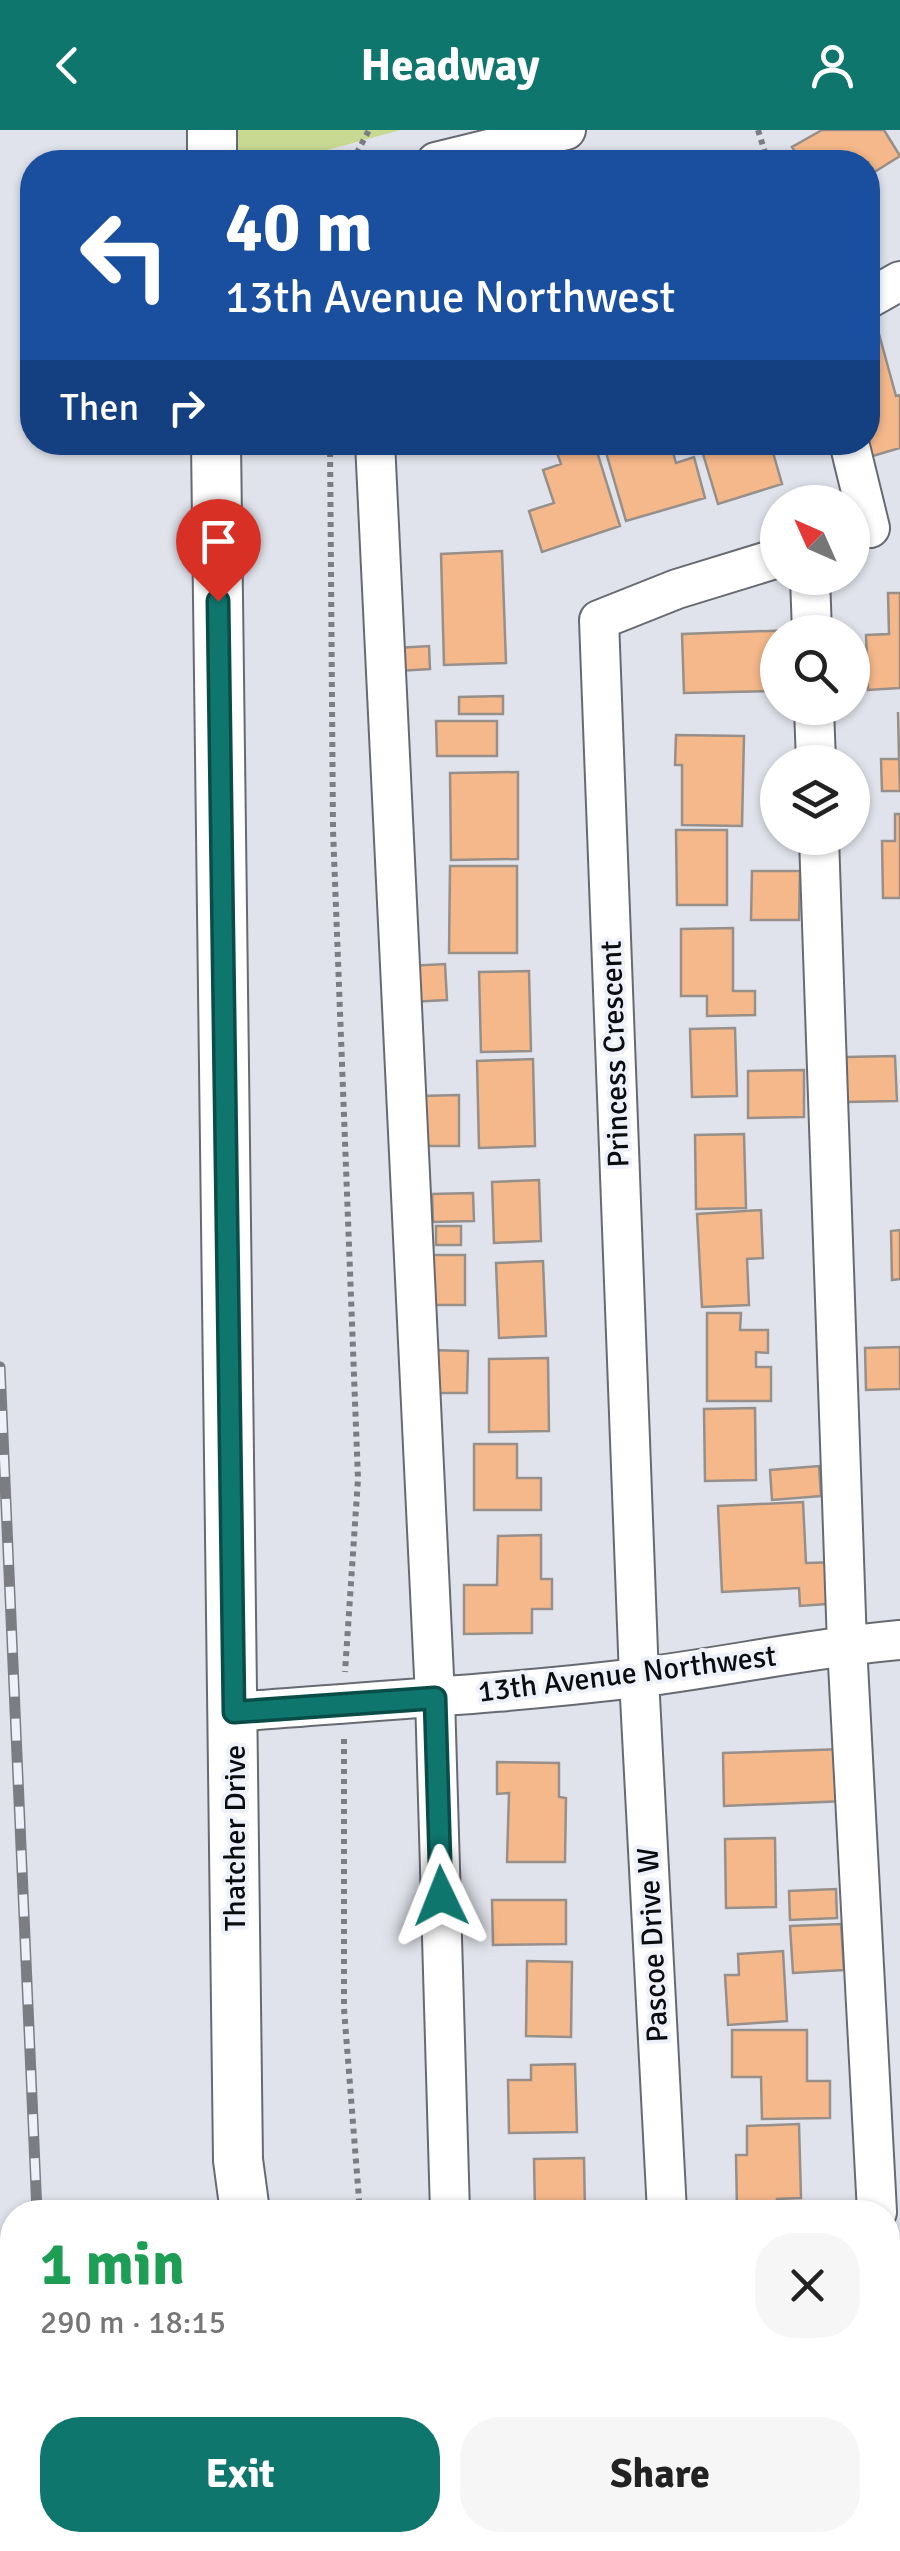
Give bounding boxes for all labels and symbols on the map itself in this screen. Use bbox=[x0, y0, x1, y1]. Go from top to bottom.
north arrow bbox=[760, 485, 870, 595]
pin bbox=[176, 499, 261, 602]
street label: Princess Crescent bbox=[593, 940, 637, 1168]
street label: 13th Avenue Northwest bbox=[476, 1637, 778, 1711]
street label: Thatcher Drive bbox=[217, 1745, 254, 1931]
position arrow bbox=[389, 1844, 493, 1948]
street label: Pascoe Drive W bbox=[629, 1847, 677, 2043]

